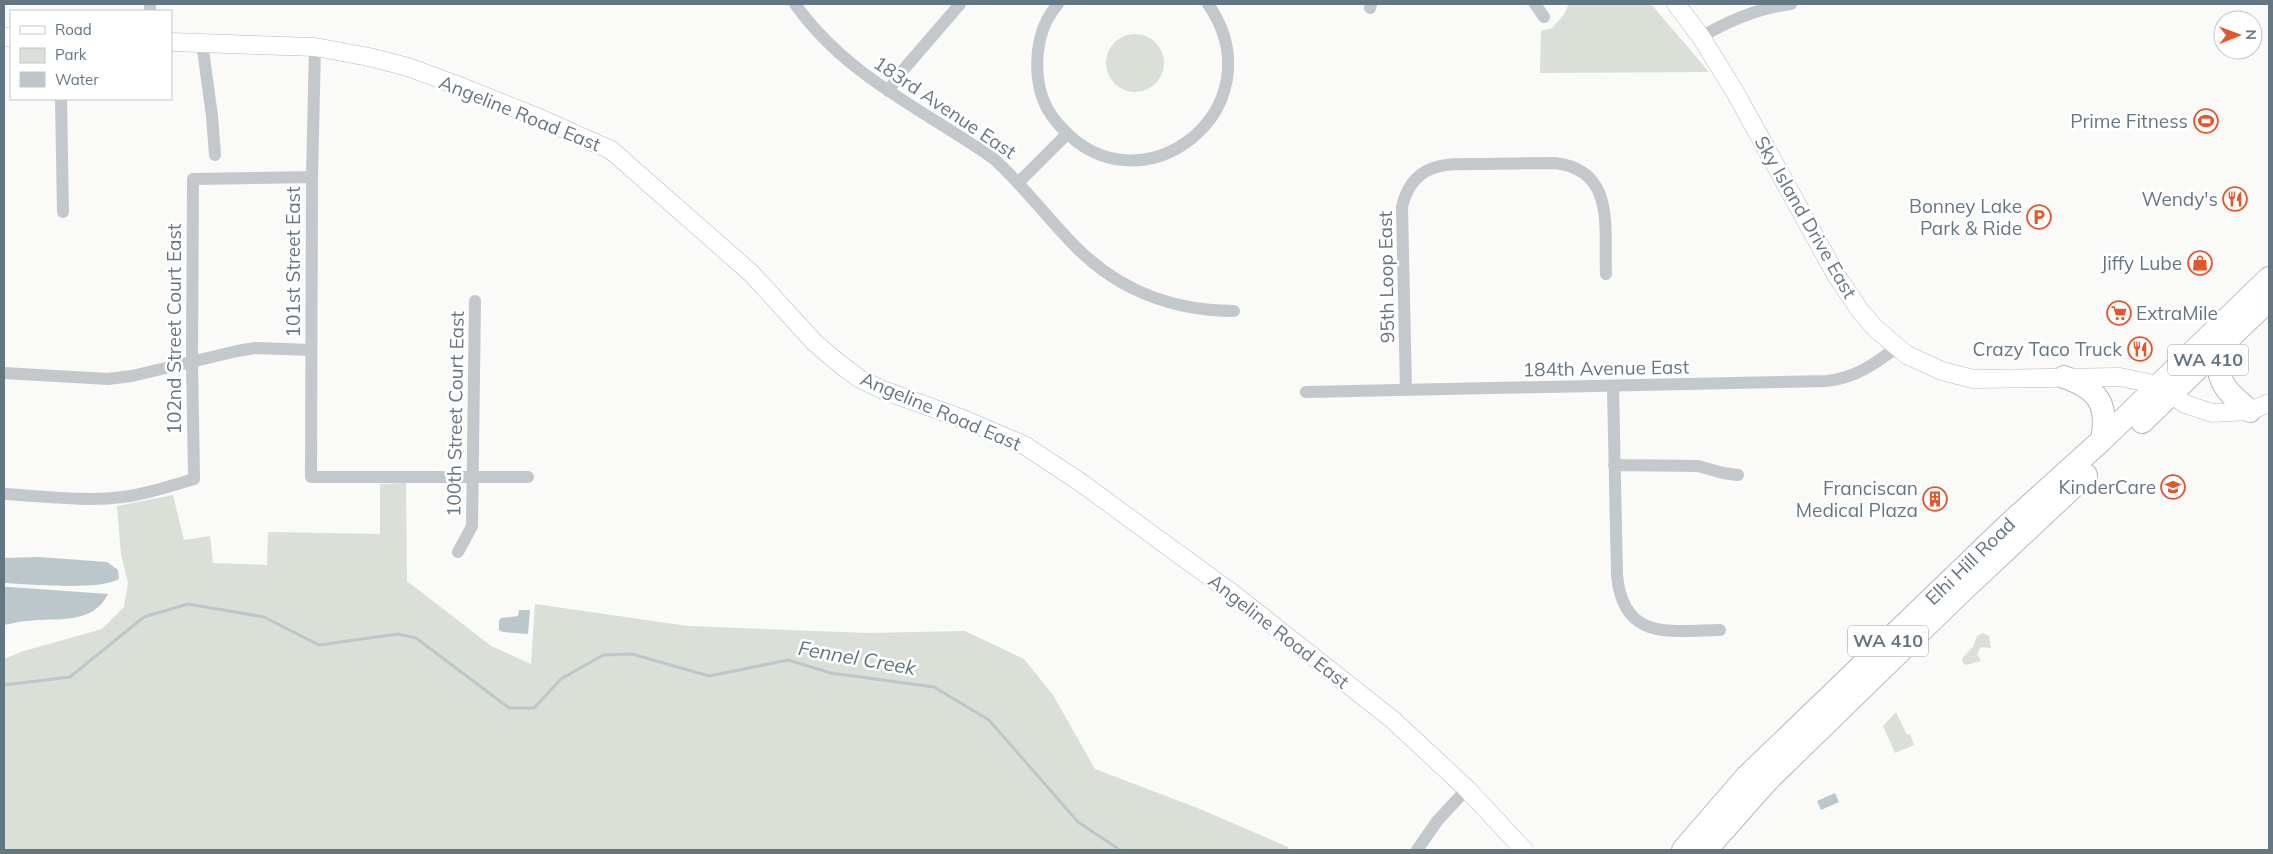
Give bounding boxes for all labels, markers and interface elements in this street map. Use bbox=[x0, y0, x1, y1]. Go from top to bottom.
legend bbox=[10, 10, 172, 100]
north arrow bbox=[2213, 10, 2263, 60]
text: Road bbox=[55, 20, 92, 39]
text: N bbox=[2242, 29, 2260, 40]
text: Park bbox=[55, 45, 87, 64]
street label: 183rd Avenue East bbox=[869, 50, 1021, 164]
text: Water bbox=[55, 70, 99, 89]
street label: Angeline Road East bbox=[436, 70, 605, 157]
sports icon: Prime Fitness bbox=[2193, 108, 2219, 134]
place label: Prime Fitness bbox=[2070, 109, 2188, 133]
street label: Sky Island Drive East bbox=[1750, 132, 1862, 303]
street label: 101st Street East bbox=[281, 186, 305, 338]
restaurant icon: Wendy's bbox=[2222, 186, 2248, 212]
place label: Wendy's bbox=[2141, 187, 2218, 211]
place label: Bonney Lake Park & Ride bbox=[1909, 194, 2022, 240]
parking icon: Bonney Lake Park & Ride bbox=[2026, 204, 2052, 230]
street label: 95th Loop East bbox=[1373, 210, 1399, 343]
street label: 102nd Street Court East bbox=[162, 223, 186, 434]
shop icon: Jiffy Lube bbox=[2187, 250, 2213, 276]
place label: Jiffy Lube bbox=[2101, 251, 2182, 275]
supermarket icon: ExtraMile bbox=[2106, 300, 2132, 326]
place label: ExtraMile bbox=[2136, 301, 2218, 325]
street label: 100th Street Court East bbox=[441, 310, 469, 517]
restaurant icon: Crazy Taco Truck bbox=[2127, 336, 2153, 362]
place label: Crazy Taco Truck bbox=[1972, 337, 2122, 361]
road number: WA 410 bbox=[2168, 344, 2248, 376]
street label: 184th Avenue East bbox=[1523, 355, 1690, 381]
street label: Angeline Road East bbox=[857, 366, 1025, 456]
school or university icon: KinderCare bbox=[2160, 474, 2186, 500]
place label: KinderCare bbox=[2058, 475, 2156, 499]
place label: Franciscan Medical Plaza bbox=[1796, 476, 1918, 522]
building icon: Franciscan Medical Plaza bbox=[1922, 486, 1948, 512]
street label: Elhi Hill Road bbox=[1920, 512, 2020, 610]
street label: Angeline Road East bbox=[1204, 569, 1355, 694]
road number: WA 410 bbox=[1848, 626, 1928, 656]
water label: Fennel Creek bbox=[796, 635, 918, 680]

